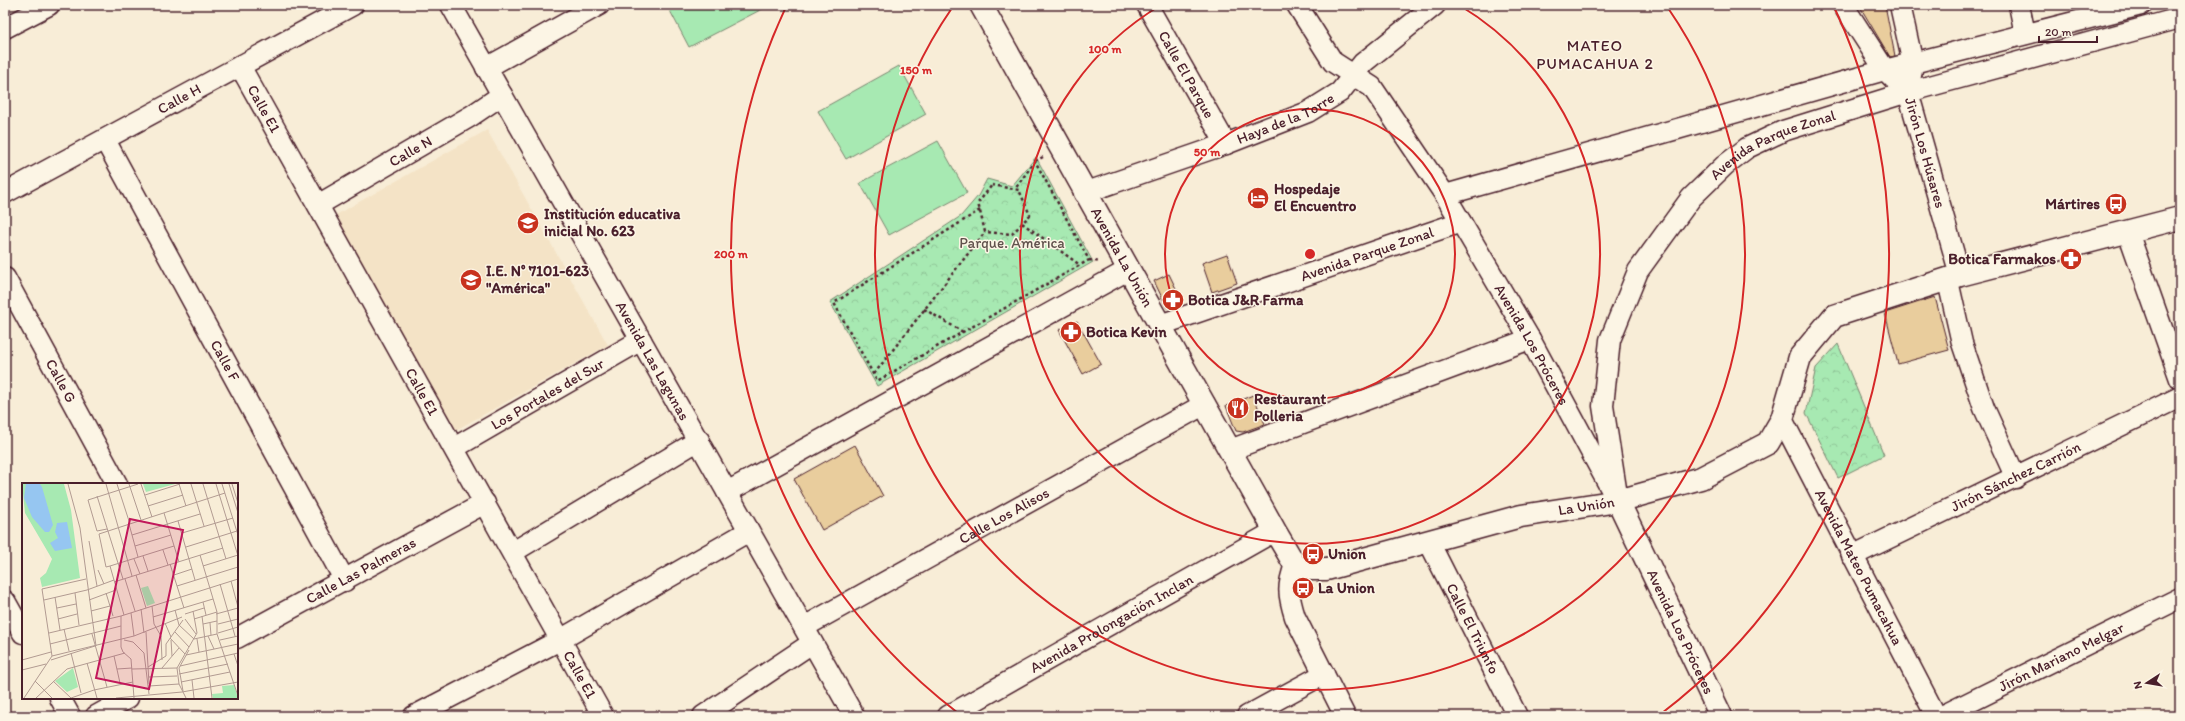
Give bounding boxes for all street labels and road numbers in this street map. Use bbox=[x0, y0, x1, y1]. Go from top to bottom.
street label: Calle El Parque bbox=[1155, 28, 1219, 122]
street label: Calle H bbox=[154, 80, 204, 118]
street label: Calle E1 bbox=[243, 82, 284, 136]
street label: Haya de la Torre bbox=[1234, 89, 1338, 148]
street label: Jirón Los Húsares bbox=[1901, 95, 1950, 210]
street label: Avenida Parque Zonal bbox=[1706, 106, 1838, 184]
street label: Calle N bbox=[386, 132, 435, 171]
street label: Avenida La Unión bbox=[1087, 204, 1157, 310]
street label: Avenida Parque Zonal bbox=[1298, 223, 1437, 285]
street label: Avenida Los Próceres bbox=[1491, 281, 1573, 408]
street label: Avenida Las Lagunas bbox=[612, 298, 694, 424]
street label: Calle F bbox=[206, 337, 244, 384]
street label: Los Portales del Sur bbox=[488, 354, 608, 434]
street label: Calle G bbox=[42, 356, 80, 406]
street label: Calle E1 bbox=[401, 365, 442, 419]
street label: Jirón Sánchez Carrión bbox=[1948, 437, 2084, 516]
street label: Calle Los Alisos bbox=[956, 483, 1053, 548]
street label: Avenida Mateo Pumacahua bbox=[1811, 486, 1907, 649]
street label: La Unión bbox=[1557, 493, 1616, 519]
street label: Calle Las Palmeras bbox=[303, 533, 419, 608]
street label: Avenida Los Próceres bbox=[1643, 567, 1718, 697]
street label: Avenida Prolongación Inclan bbox=[1027, 570, 1197, 677]
street label: Calle El Triunfo bbox=[1442, 580, 1503, 677]
street label: Jirón Mariano Melgar bbox=[1996, 618, 2127, 696]
street label: Calle E1 bbox=[559, 648, 600, 702]

